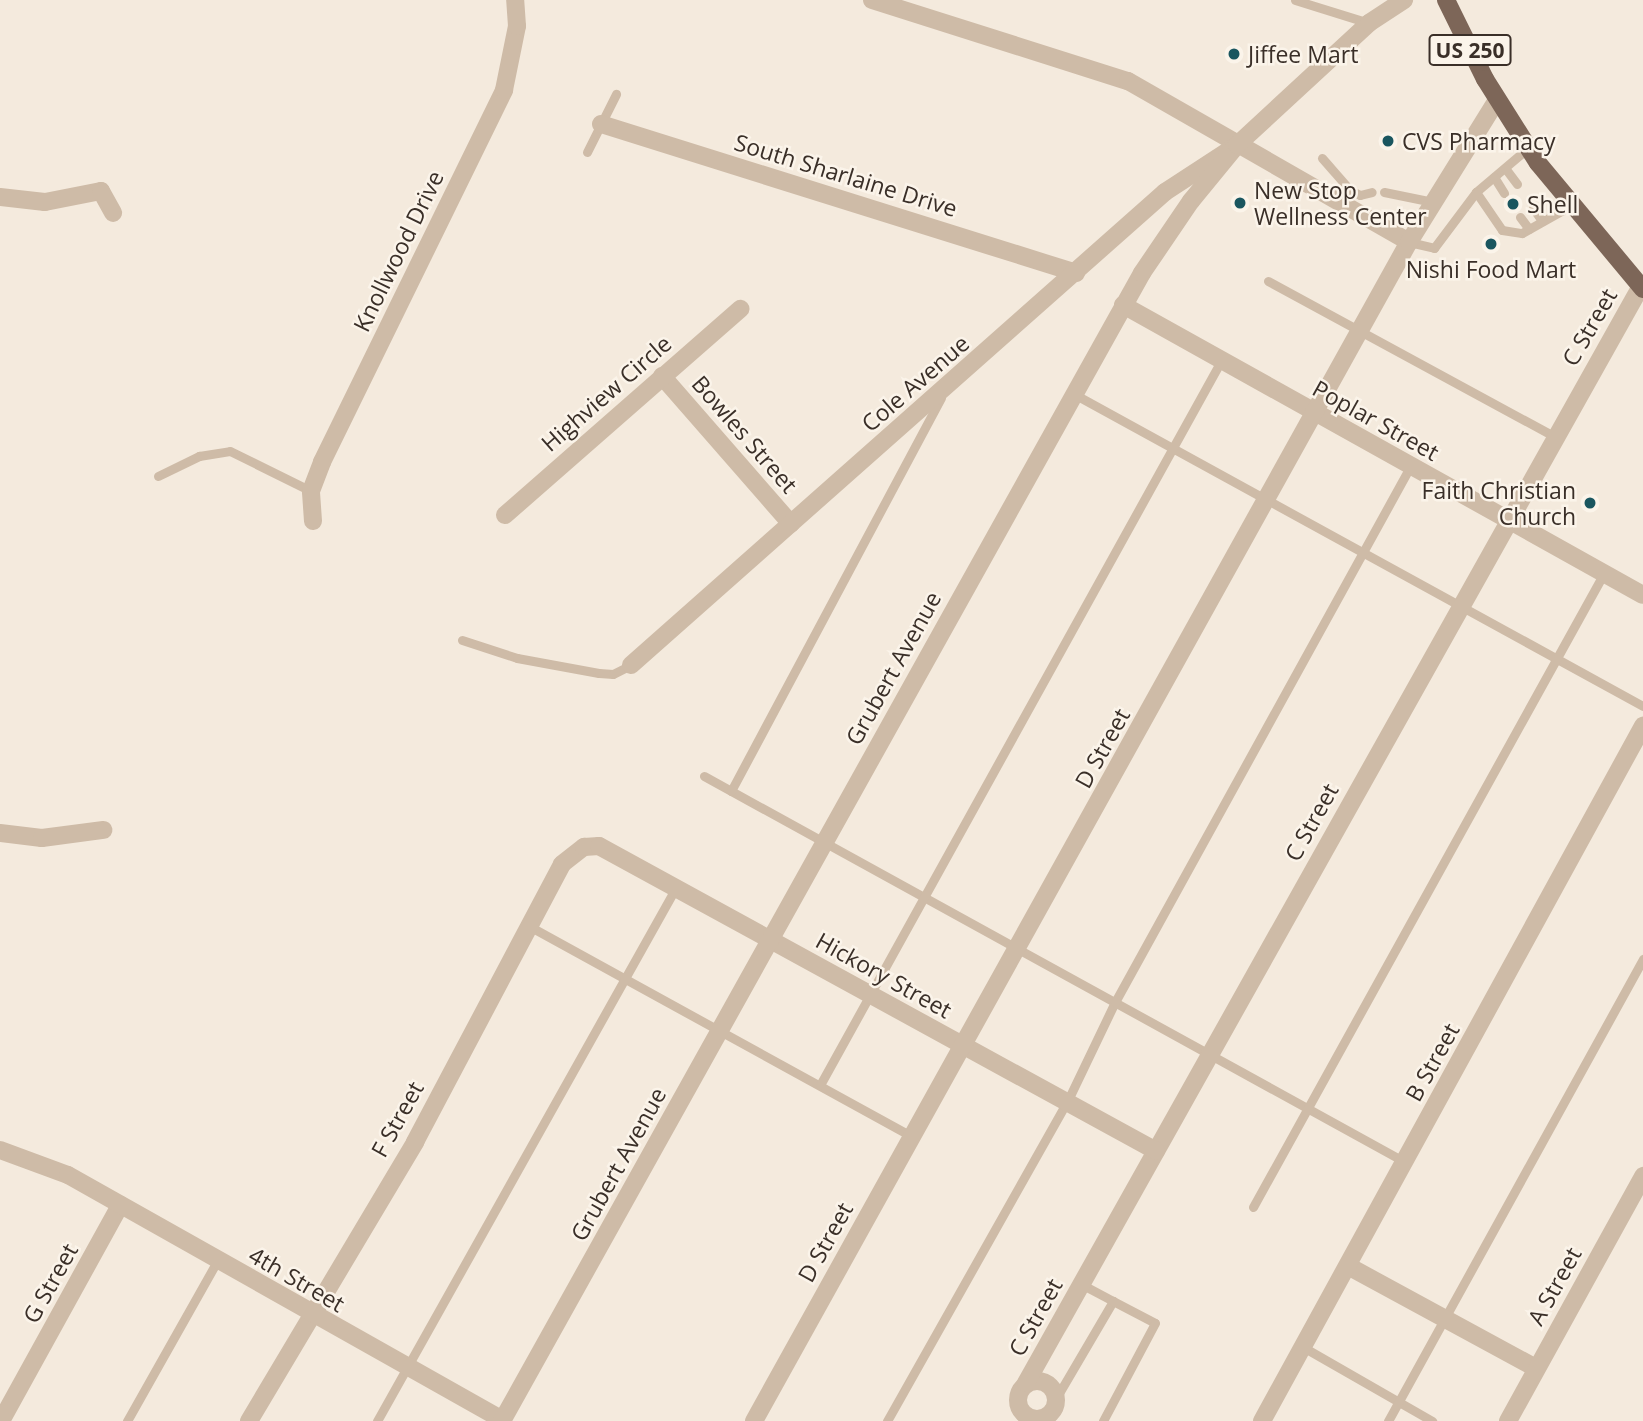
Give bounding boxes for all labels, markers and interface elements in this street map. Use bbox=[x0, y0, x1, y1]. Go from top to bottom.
road number: US 250 bbox=[1428, 32, 1512, 68]
place label: Jiffee Mart bbox=[1248, 40, 1358, 68]
marker: Jiffee Mart bbox=[1226, 46, 1242, 62]
place label: CVS Pharmacy bbox=[1402, 127, 1556, 155]
street label: South Sharlaine Drive bbox=[731, 128, 961, 222]
marker: CVS Pharmacy bbox=[1380, 133, 1396, 149]
street label: Knollwood Drive bbox=[347, 166, 449, 336]
place label: New Stop Wellness Center bbox=[1254, 176, 1427, 230]
place label: Shell bbox=[1527, 190, 1578, 218]
marker: New Stop Wellness Center bbox=[1232, 195, 1248, 211]
marker: Shell bbox=[1505, 196, 1521, 212]
marker: Nishi Food Mart bbox=[1483, 236, 1499, 252]
place label: Nishi Food Mart bbox=[1406, 255, 1576, 283]
street label: C Street bbox=[1556, 283, 1622, 371]
street label: Highview Circle bbox=[536, 329, 676, 457]
street label: Cole Avenue bbox=[856, 329, 974, 437]
street label: Bowles Street bbox=[687, 370, 803, 498]
street label: Poplar Street bbox=[1308, 374, 1444, 466]
place label: Faith Christian Church bbox=[1422, 476, 1576, 530]
marker: Faith Christian Church bbox=[1582, 495, 1598, 511]
street label: Grubert Avenue bbox=[840, 587, 946, 749]
street label: D Street bbox=[1069, 703, 1135, 793]
street label: C Street bbox=[1278, 778, 1344, 866]
street label: Hickory Street bbox=[811, 926, 957, 1024]
street label: B Street bbox=[1399, 1018, 1465, 1106]
street label: F Street bbox=[365, 1076, 429, 1162]
street label: Grubert Avenue bbox=[565, 1083, 671, 1245]
street label: D Street bbox=[792, 1197, 858, 1287]
street label: G Street bbox=[17, 1238, 83, 1328]
street label: 4th Street bbox=[244, 1241, 350, 1317]
street label: A Street bbox=[1521, 1242, 1587, 1330]
street label: C Street bbox=[1002, 1273, 1068, 1361]

